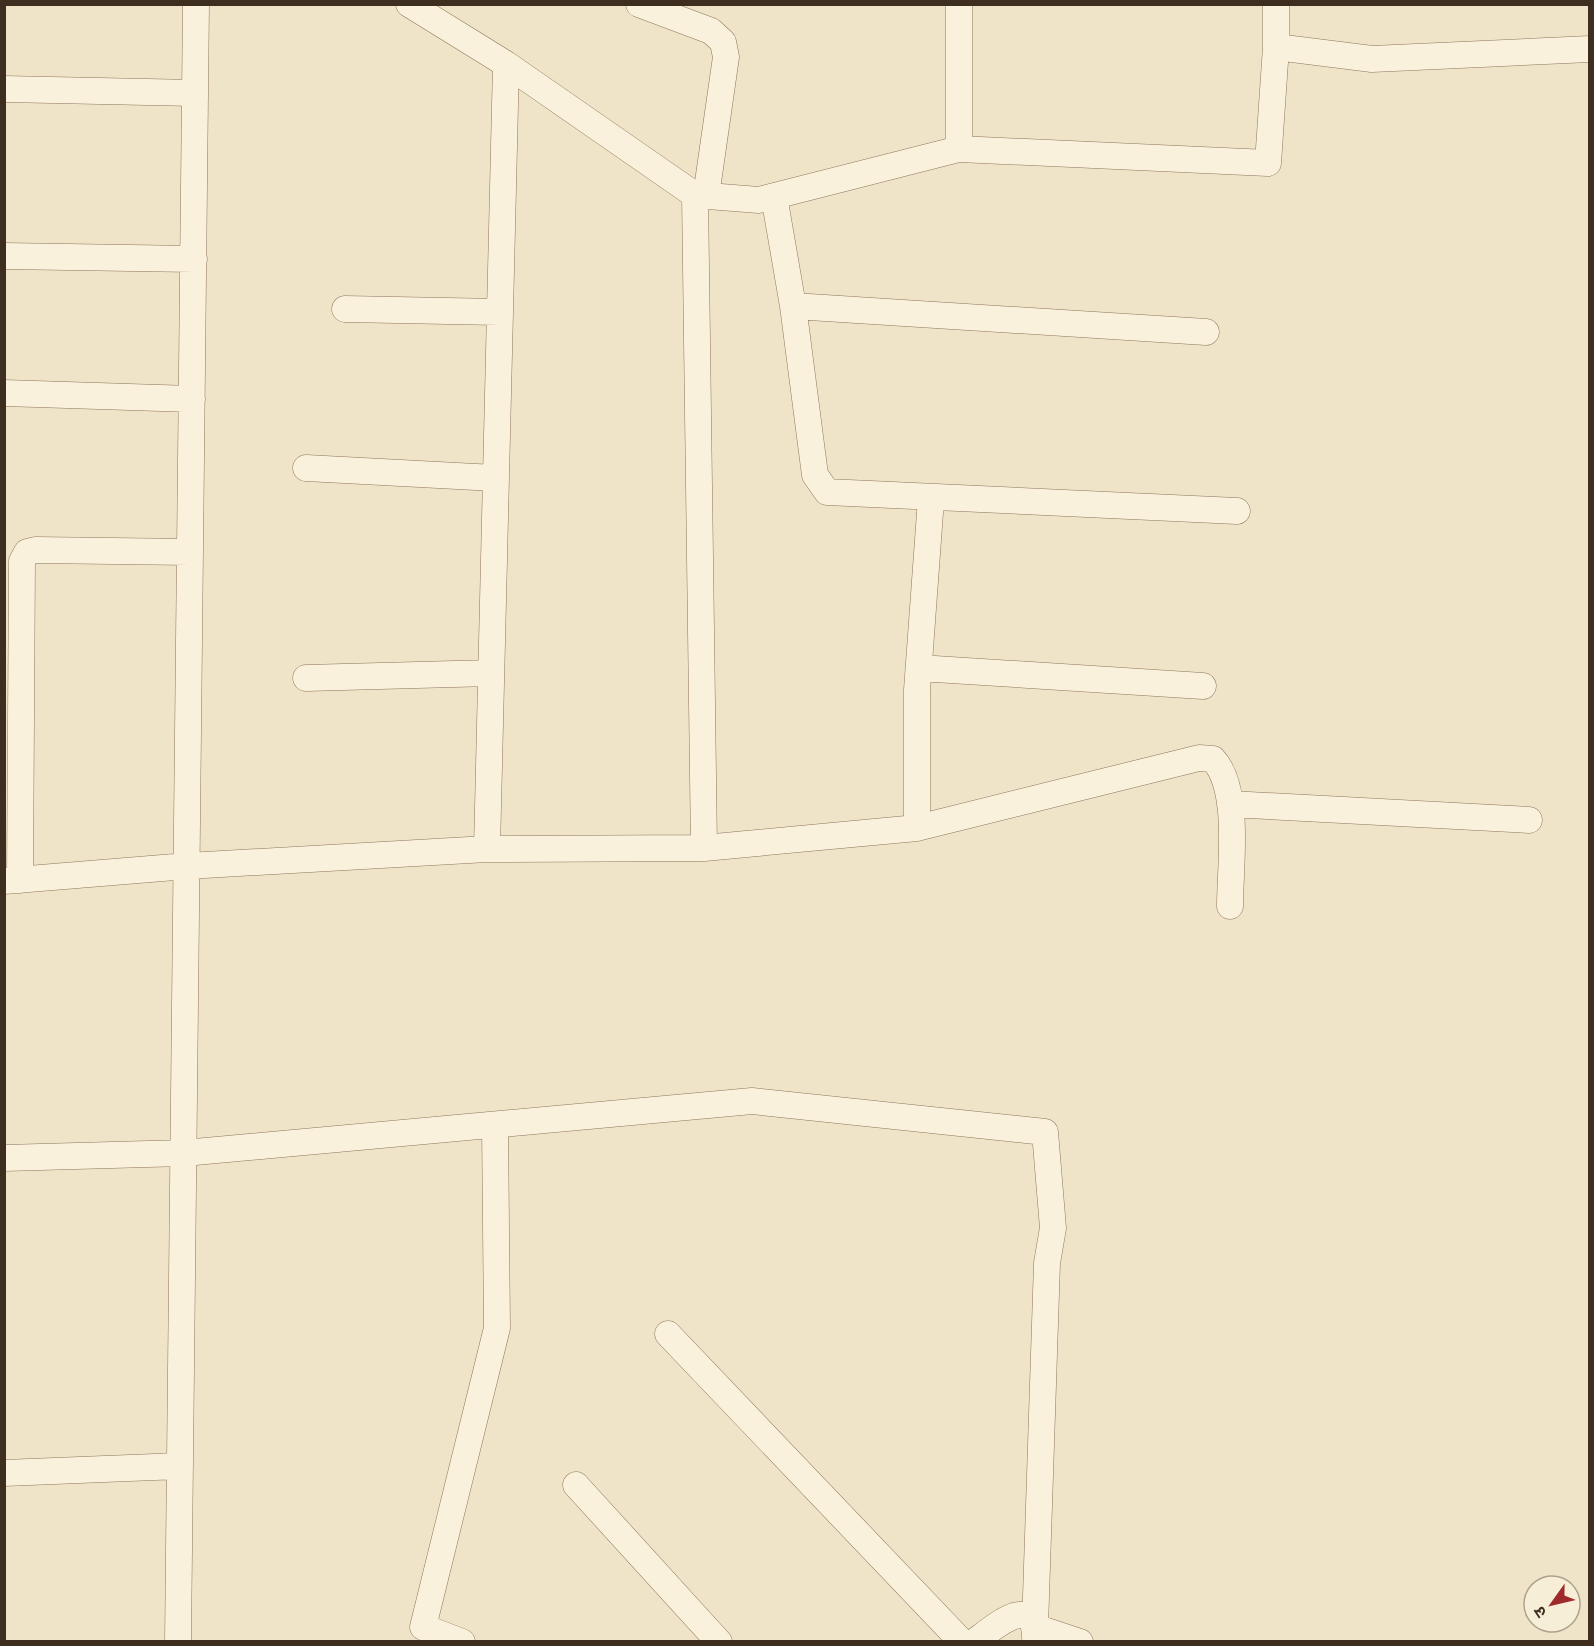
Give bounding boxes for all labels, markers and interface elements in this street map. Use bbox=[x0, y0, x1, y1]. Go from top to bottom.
north arrow bbox=[1522, 1574, 1582, 1634]
text: उ bbox=[1527, 1602, 1550, 1622]

